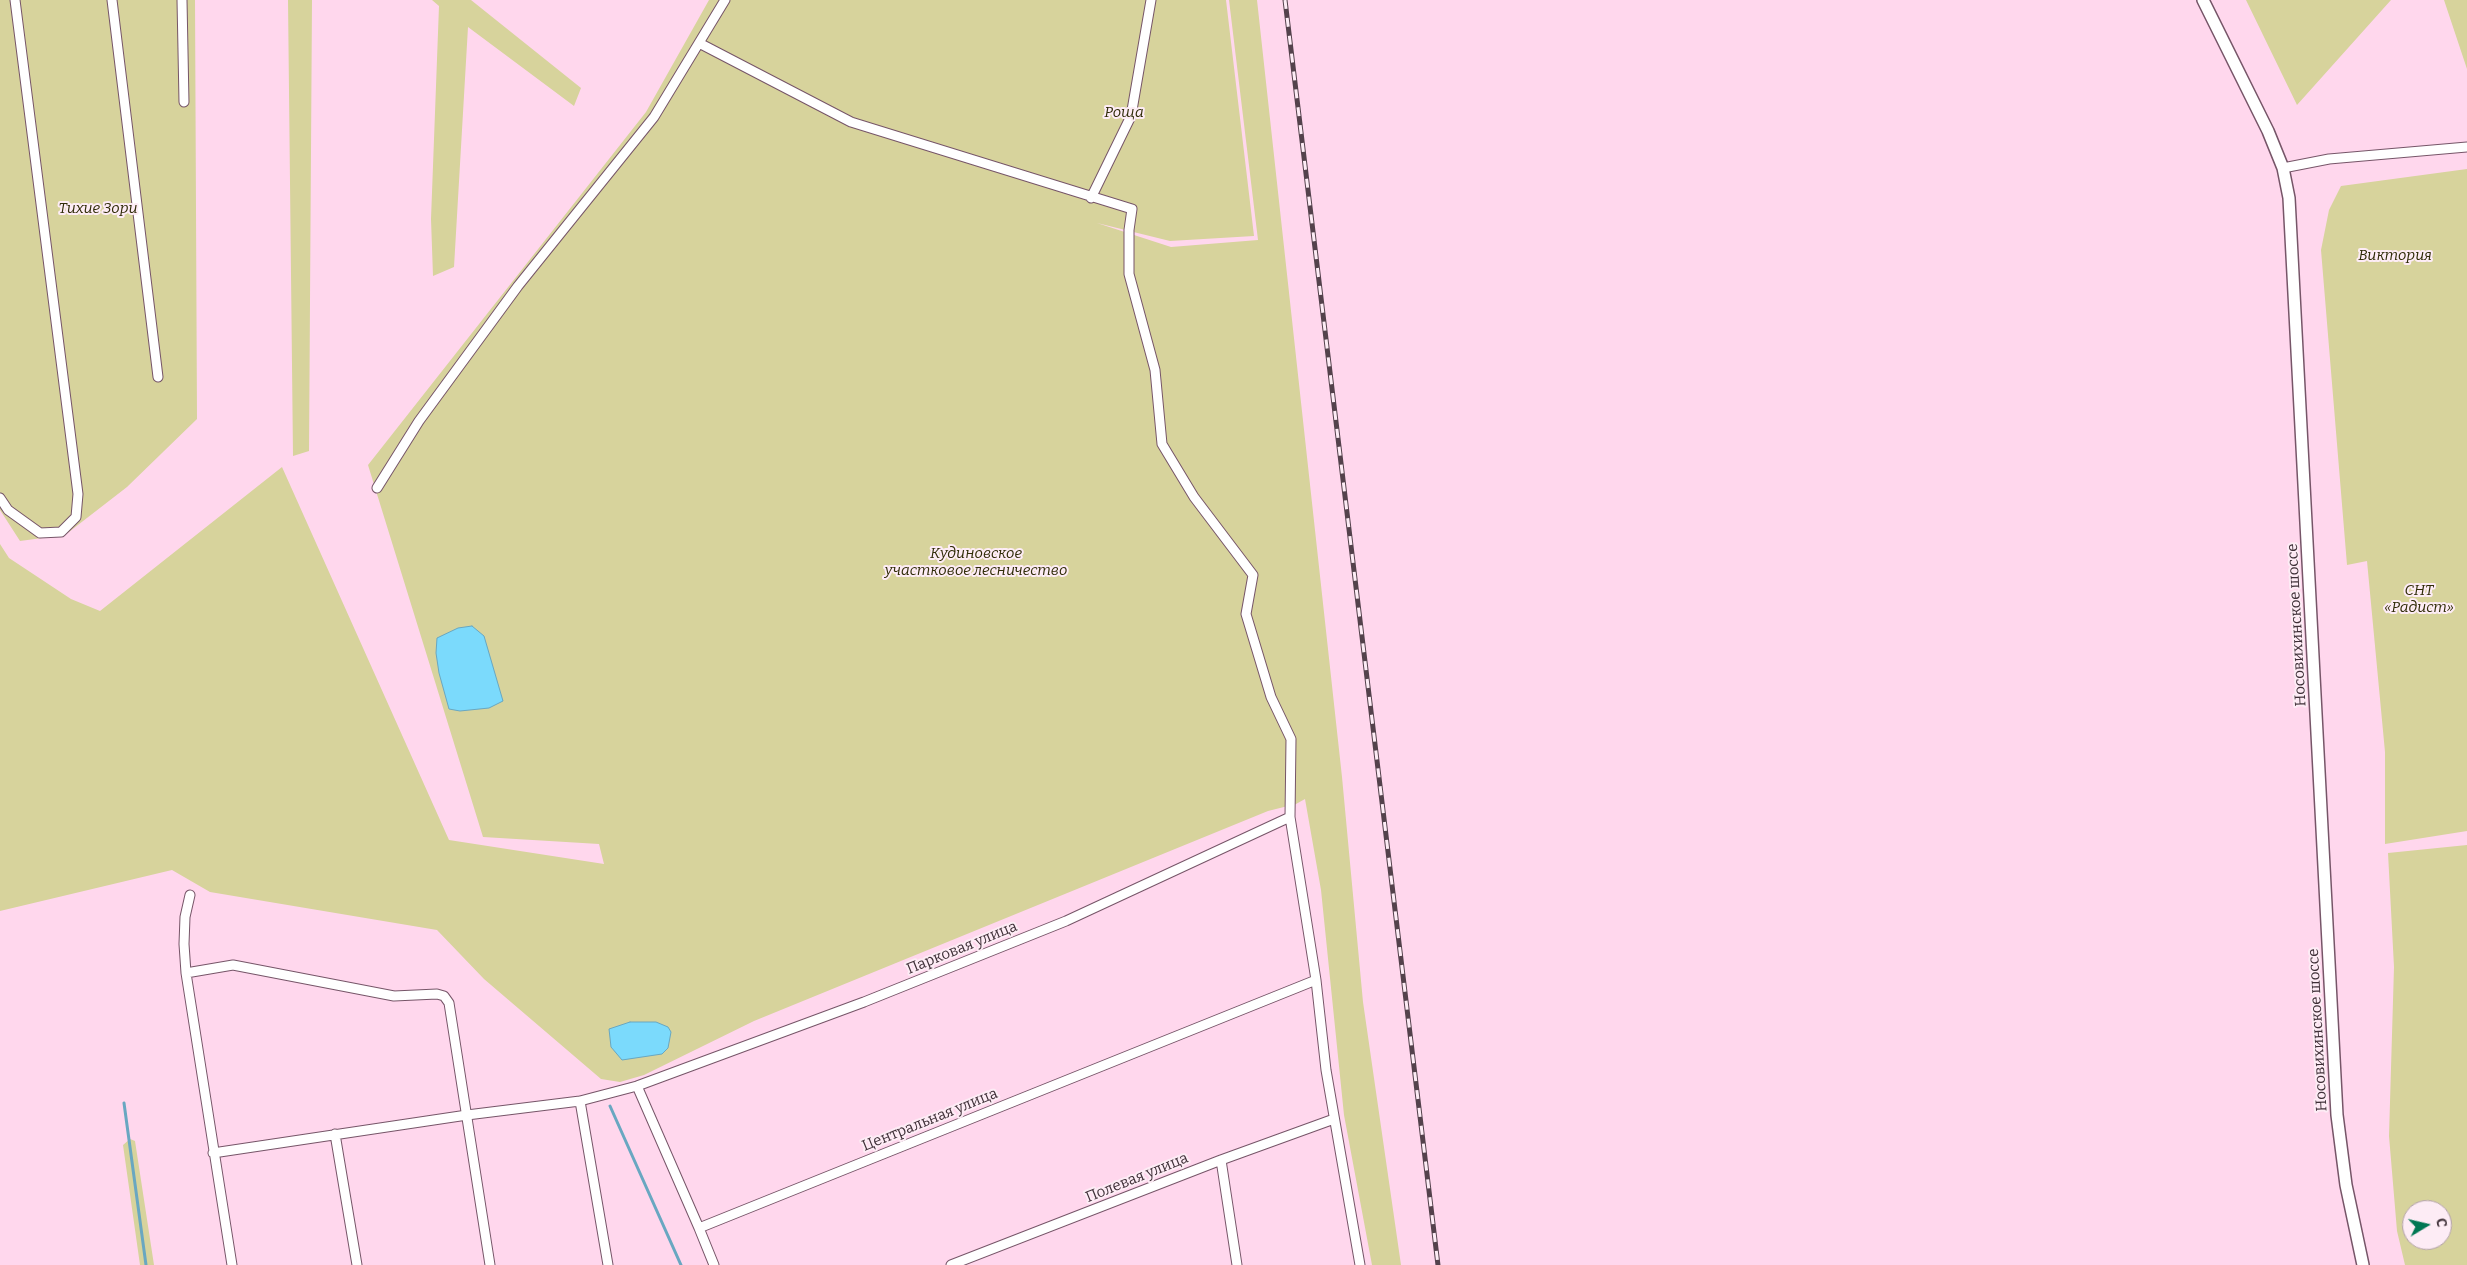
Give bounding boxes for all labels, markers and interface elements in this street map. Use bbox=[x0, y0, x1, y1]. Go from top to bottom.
park label: Роща bbox=[1104, 104, 1144, 122]
park label: Тихие Зори bbox=[58, 200, 138, 218]
park label: Виктория bbox=[2358, 247, 2432, 265]
street label: Носовихинское шоссе bbox=[2284, 543, 2310, 707]
park label: Кудиновское участковое лесничество bbox=[885, 545, 1067, 580]
park label: СНТ «Радист» bbox=[2384, 582, 2454, 617]
street label: Парковая улица bbox=[904, 918, 1020, 978]
street label: Носовихинское шоссе bbox=[2305, 948, 2331, 1112]
street label: Центральная улица bbox=[860, 1085, 1000, 1155]
street label: Полевая улица bbox=[1083, 1149, 1191, 1207]
north arrow bbox=[2402, 1200, 2452, 1250]
text: С bbox=[2432, 1217, 2450, 1228]

